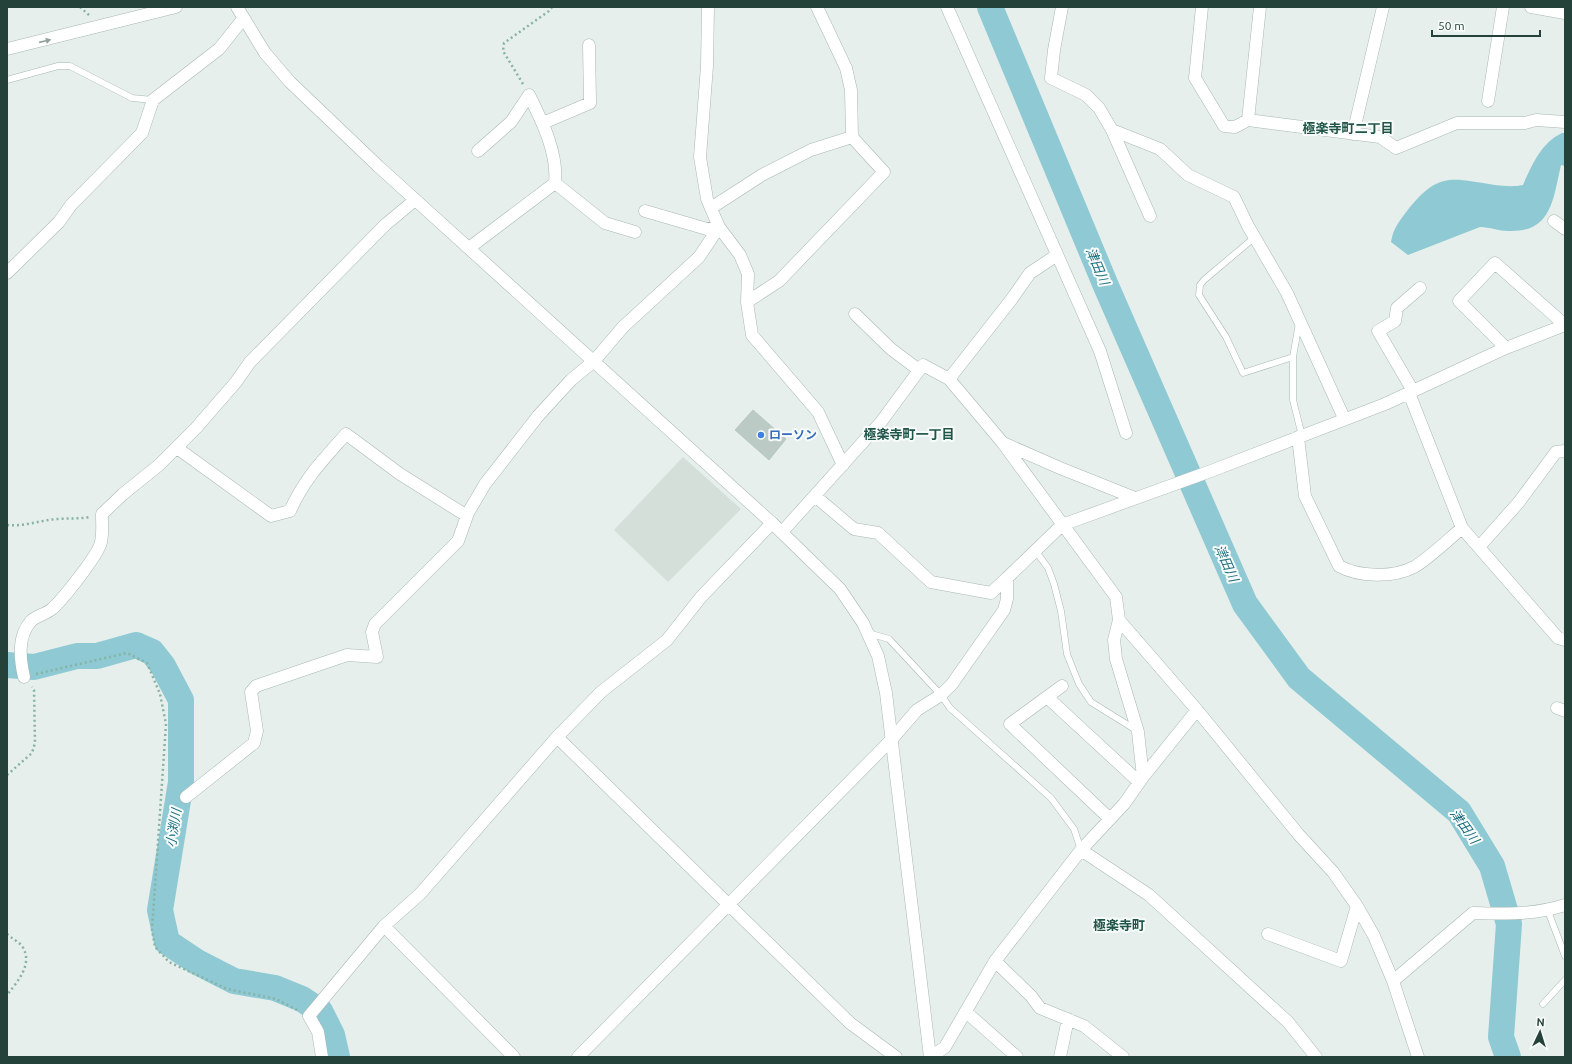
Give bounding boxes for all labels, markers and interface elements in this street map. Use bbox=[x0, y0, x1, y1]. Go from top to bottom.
scale bar bbox=[1432, 12, 1540, 38]
text: 50 m bbox=[1438, 19, 1465, 32]
one-way arrow bbox=[39, 37, 51, 43]
district label: 極楽寺町二丁目 bbox=[1302, 121, 1394, 135]
water label: 津田川 bbox=[1084, 245, 1113, 289]
district label: 極楽寺町一丁目 bbox=[863, 427, 955, 441]
place label: ローソン bbox=[769, 428, 817, 441]
marker: ローソン bbox=[756, 430, 766, 440]
water label: 津田川 bbox=[1213, 542, 1242, 585]
water label: 小渕川 bbox=[163, 806, 183, 848]
water label: 津田川 bbox=[1448, 806, 1483, 848]
district label: 極楽寺町 bbox=[1093, 918, 1145, 932]
north arrow bbox=[1520, 1012, 1560, 1052]
text: N bbox=[1536, 1016, 1545, 1028]

